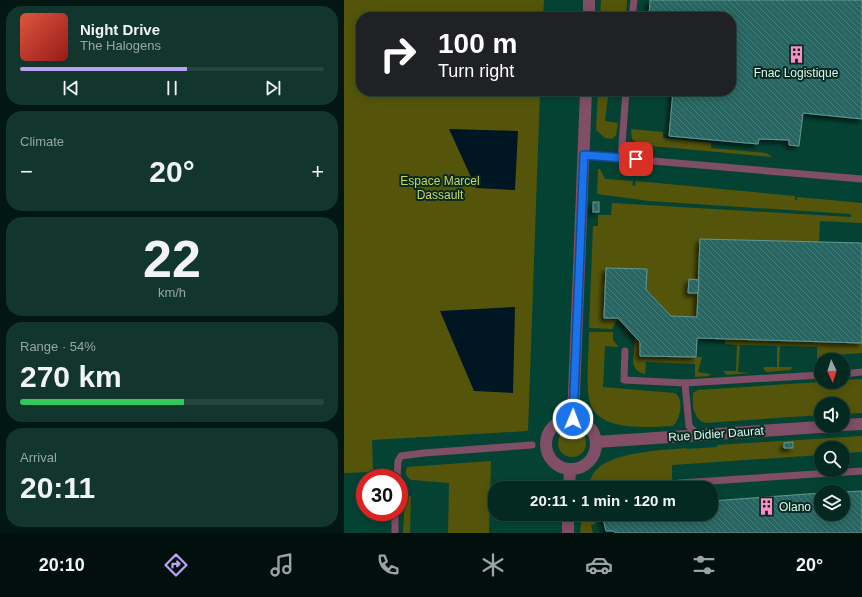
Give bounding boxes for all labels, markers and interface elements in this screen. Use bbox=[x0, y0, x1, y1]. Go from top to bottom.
text: Night Drive bbox=[80, 21, 160, 38]
icon: right bbox=[372, 28, 424, 80]
text: 100 m bbox=[438, 28, 517, 59]
text: The Halogens bbox=[80, 38, 161, 53]
building icon: Fnac Logistique bbox=[786, 44, 806, 64]
text: Turn right bbox=[438, 61, 514, 81]
place label: Fnac Logistique bbox=[754, 66, 839, 80]
icon: previous bbox=[60, 77, 82, 99]
icon: pause bbox=[161, 77, 183, 99]
icon: next bbox=[262, 77, 284, 99]
text: Climate bbox=[20, 134, 64, 149]
pin bbox=[619, 142, 653, 176]
icon: arrive bbox=[625, 148, 647, 170]
text: 20° bbox=[149, 155, 195, 188]
text: − bbox=[20, 159, 33, 184]
text: + bbox=[311, 159, 324, 184]
park label: Espace Marcel Dassault bbox=[400, 174, 480, 202]
text: 22 bbox=[143, 230, 201, 288]
text: km/h bbox=[158, 285, 186, 300]
text: Range · 54% bbox=[20, 339, 96, 354]
north arrow bbox=[814, 353, 850, 389]
map controls bbox=[814, 353, 850, 521]
text: 270 km bbox=[20, 360, 122, 393]
button: sound bbox=[814, 397, 850, 433]
position arrow bbox=[552, 398, 594, 440]
street label: Rue Didier Daurat bbox=[668, 424, 765, 444]
button: search bbox=[814, 441, 850, 477]
text: Arrival bbox=[20, 450, 57, 465]
speed limit sign: 30 bbox=[356, 469, 408, 521]
text: 20:11 bbox=[20, 471, 95, 504]
button: layers bbox=[814, 485, 850, 521]
text: 20:11 · 1 min · 120 m bbox=[530, 492, 676, 509]
building icon: Olano bbox=[756, 497, 776, 517]
place label: Olano bbox=[779, 500, 811, 514]
icon: directions bbox=[162, 551, 190, 579]
icon: music bbox=[268, 551, 296, 579]
icon: phone bbox=[374, 551, 402, 579]
icon: climate bbox=[479, 551, 507, 579]
icon: car bbox=[585, 551, 613, 579]
icon: filters bbox=[690, 551, 718, 579]
text: 20:10 bbox=[39, 555, 85, 575]
text: 20° bbox=[796, 555, 823, 575]

